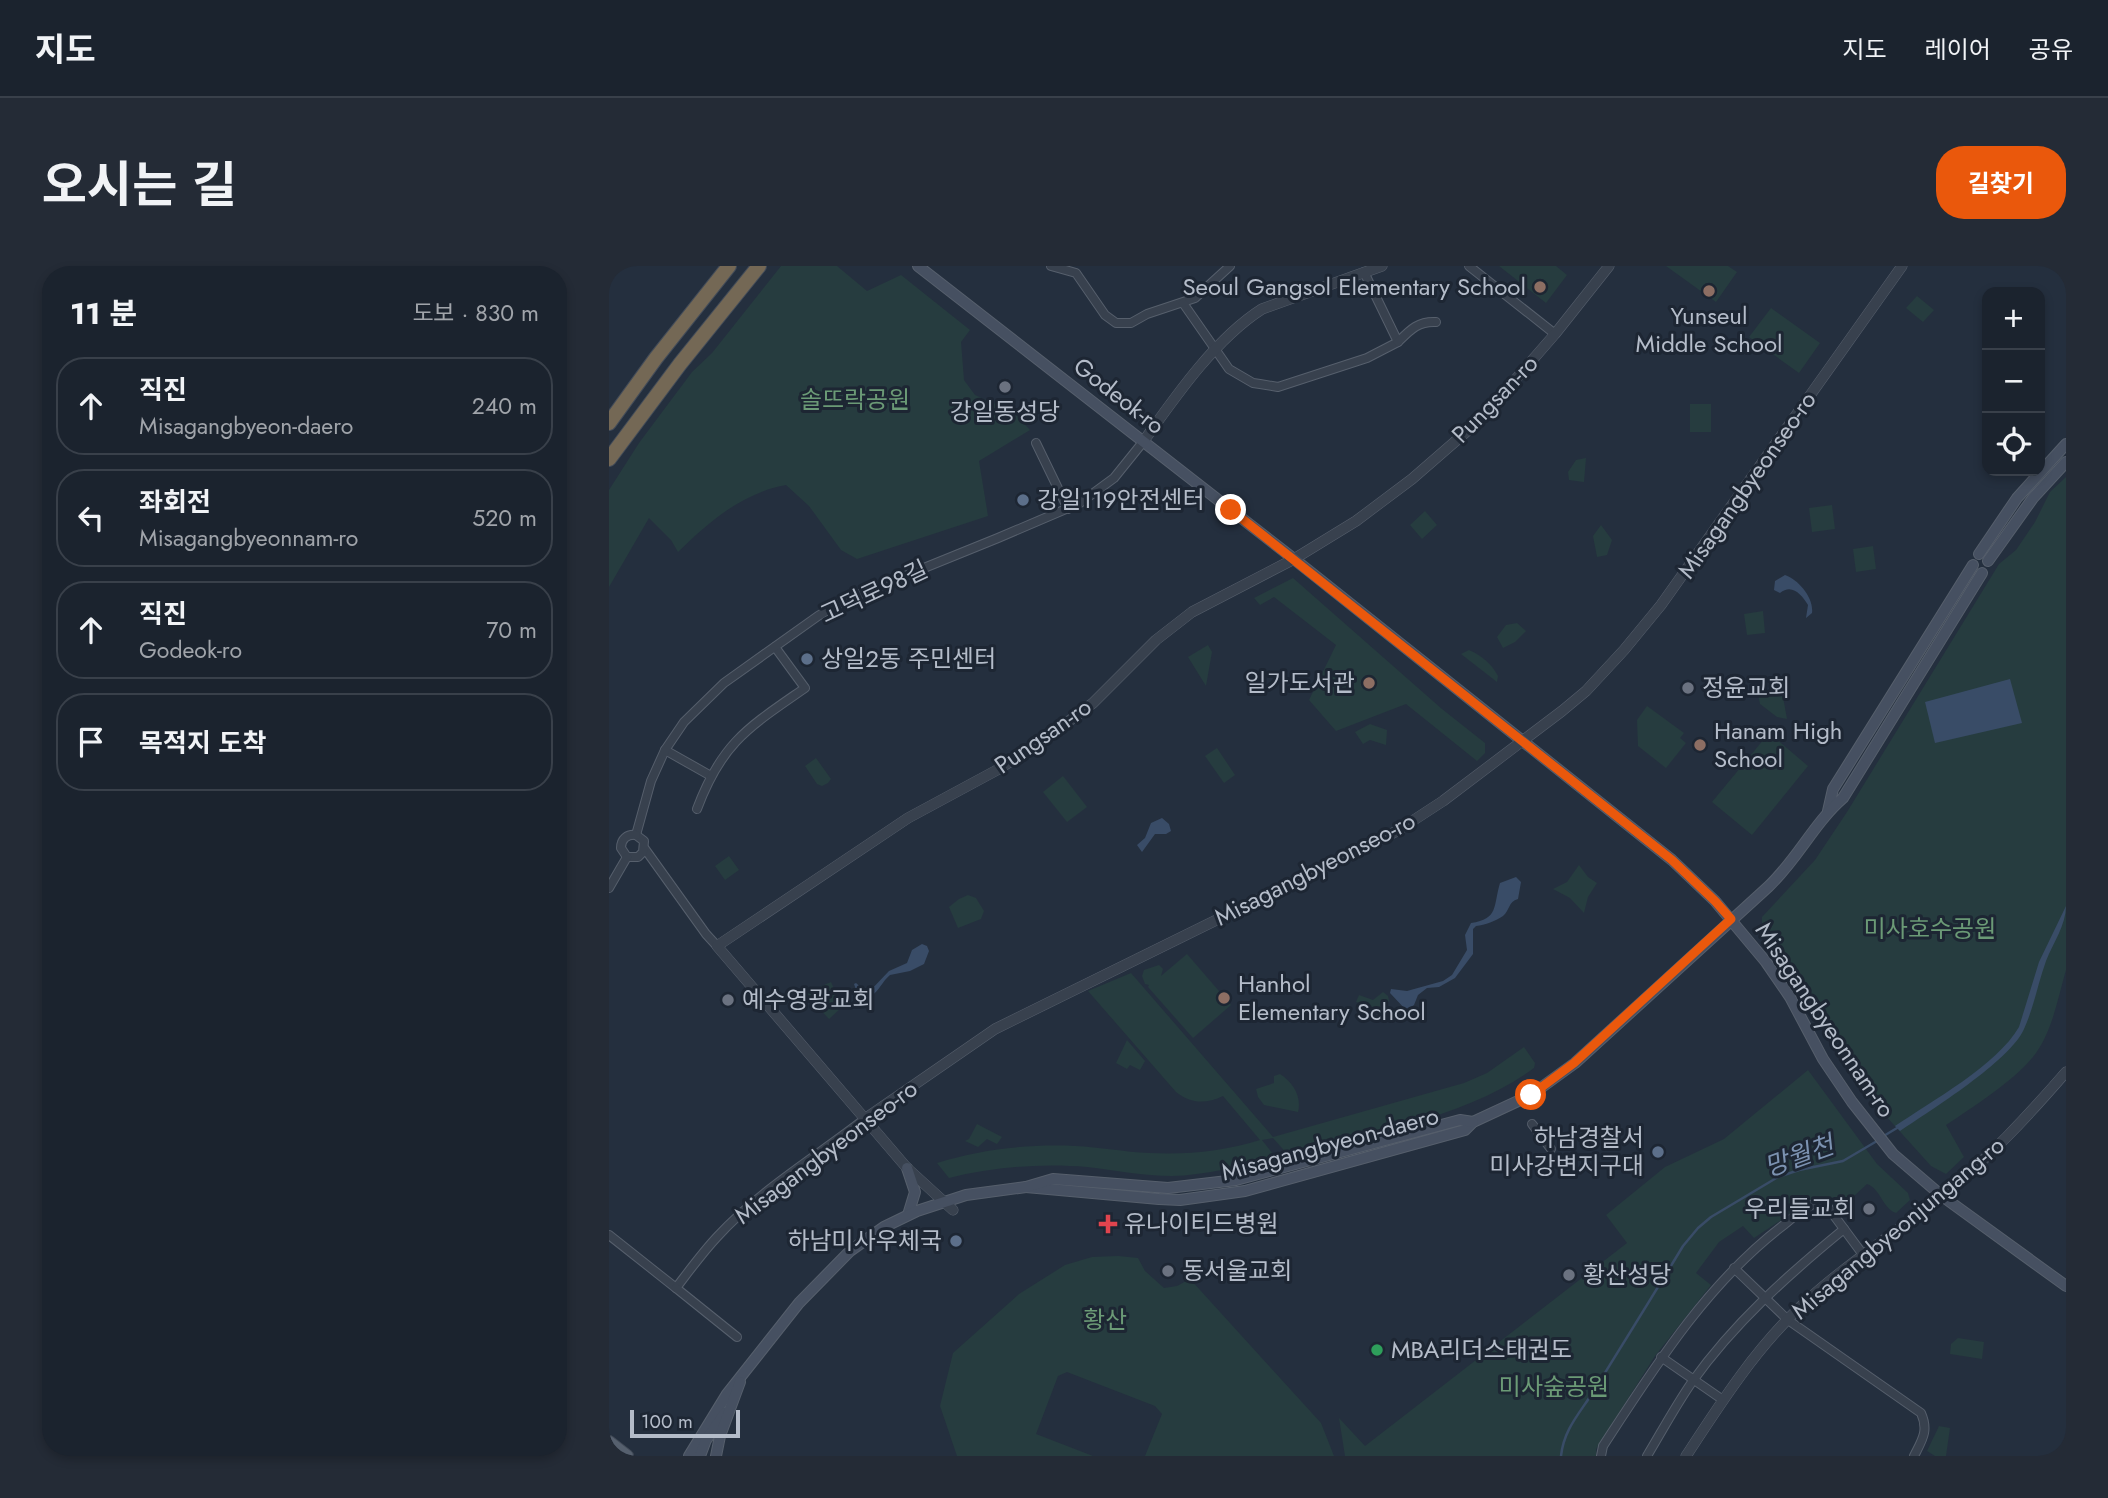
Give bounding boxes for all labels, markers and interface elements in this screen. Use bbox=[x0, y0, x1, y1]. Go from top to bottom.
text: 지도 bbox=[35, 26, 96, 73]
text: 지도 bbox=[1842, 32, 1887, 67]
text: 레이어 bbox=[1925, 32, 1991, 67]
text: 공유 bbox=[2029, 32, 2073, 67]
button: 길찾기 bbox=[1936, 146, 2066, 219]
text: 오시는 길 bbox=[42, 150, 237, 220]
place label: Seoul Gangsol Elementary School bbox=[1182, 269, 1526, 304]
marker: Seoul Gangsol Elementary School bbox=[1532, 279, 1548, 295]
marker: Yunseul Middle School bbox=[1701, 283, 1717, 299]
map controls bbox=[1982, 287, 2045, 476]
button: + bbox=[1982, 287, 2045, 350]
text: 11 분 bbox=[70, 292, 137, 335]
text: 도보 · 830 m bbox=[412, 296, 539, 330]
place label: Yunseul Middle School bbox=[1635, 298, 1783, 361]
street label: Pungsan-ro bbox=[1443, 346, 1546, 451]
street label: Godeok-ro bbox=[1066, 349, 1172, 442]
button: − bbox=[1982, 350, 2045, 413]
text: 직진 bbox=[139, 371, 187, 409]
marker: 강일동성당 bbox=[997, 379, 1013, 395]
park label: 솔뜨락공원 bbox=[800, 382, 910, 417]
street label: Misagangbyeonseo-ro bbox=[1669, 384, 1824, 585]
icon: ahead bbox=[72, 387, 110, 425]
text: 240 m bbox=[472, 389, 537, 423]
place label: 강일동성당 bbox=[950, 394, 1060, 429]
text: Misagangbyeon-daero bbox=[139, 409, 353, 443]
button: locate bbox=[1982, 413, 2045, 476]
place label: 강일119안전센터 bbox=[1037, 482, 1205, 517]
text: 좌회전 bbox=[139, 483, 211, 521]
marker: 강일119안전센터 bbox=[1015, 492, 1031, 508]
route end bbox=[1215, 494, 1246, 525]
icon: left bbox=[72, 499, 110, 537]
text: 520 m bbox=[472, 501, 537, 535]
text: Misagangbyeonnam-ro bbox=[139, 521, 358, 555]
street label: 고덕로98길 bbox=[814, 551, 933, 632]
text: 직진 bbox=[139, 595, 187, 633]
icon: ahead bbox=[72, 611, 110, 649]
text: 70 m bbox=[486, 613, 537, 647]
text: Godeok-ro bbox=[139, 633, 242, 667]
place label: 상일2동 주민센터 bbox=[821, 641, 996, 676]
marker: 상일2동 주민센터 bbox=[799, 651, 815, 667]
place label: 일가도서관 bbox=[1245, 665, 1355, 700]
place label: 정윤교회 bbox=[1702, 670, 1790, 705]
marker: 일가도서관 bbox=[1361, 675, 1377, 691]
marker: 정윤교회 bbox=[1680, 680, 1696, 696]
street label: Pungsan-ro bbox=[987, 689, 1098, 782]
place label: Hanam High School bbox=[1714, 713, 1842, 776]
icon: arrive bbox=[72, 723, 110, 761]
text: 목적지 도착 bbox=[139, 724, 266, 762]
marker: Hanam High School bbox=[1692, 737, 1708, 753]
street label: Misagangbyeonseo-ro bbox=[1208, 803, 1421, 934]
park label: 미사호수공원 bbox=[1864, 911, 1996, 946]
street label: Misagangbyeonnam-ro bbox=[1747, 915, 1904, 1124]
place label: Hanhol Elementary School bbox=[1238, 966, 1426, 1029]
place label: 예수영광교회 bbox=[742, 982, 874, 1017]
marker: Hanhol Elementary School bbox=[1216, 990, 1232, 1006]
marker: 예수영광교회 bbox=[720, 992, 736, 1008]
street label: Misagangbyeonseo-ro bbox=[727, 1071, 925, 1232]
route start bbox=[1515, 1079, 1546, 1110]
street label: Misagangbyeon-daero bbox=[1217, 1098, 1442, 1189]
place label: 하남경찰서 미사강변지구대 bbox=[1489, 1120, 1644, 1183]
water label: 망월천 bbox=[1759, 1125, 1842, 1186]
street label: Misagangbyeonjungang-ro bbox=[1784, 1128, 2012, 1327]
marker: 하남경찰서 미사강변지구대 bbox=[1650, 1144, 1666, 1160]
place label: 우리들교회 bbox=[1745, 1191, 1855, 1226]
marker: 우리들교회 bbox=[1861, 1201, 1877, 1217]
place label: 유나이티드병원 bbox=[1124, 1206, 1279, 1241]
marker: 유나이티드병원 bbox=[1098, 1214, 1118, 1234]
place label: 하남미사우체국 bbox=[787, 1223, 942, 1258]
marker: 하남미사우체국 bbox=[948, 1233, 964, 1249]
place label: 동서울교회 bbox=[1182, 1253, 1292, 1288]
place label: 황산성당 bbox=[1583, 1257, 1671, 1292]
marker: 동서울교회 bbox=[1160, 1263, 1176, 1279]
marker: 황산성당 bbox=[1561, 1267, 1577, 1283]
park label: 황산 bbox=[1083, 1302, 1127, 1337]
place label: MBA리더스태권도 bbox=[1391, 1332, 1572, 1367]
marker: MBA리더스태권도 bbox=[1369, 1342, 1385, 1358]
park label: 미사숲공원 bbox=[1499, 1369, 1609, 1404]
scale bar bbox=[630, 1407, 740, 1439]
text: 100 m bbox=[641, 1408, 693, 1435]

